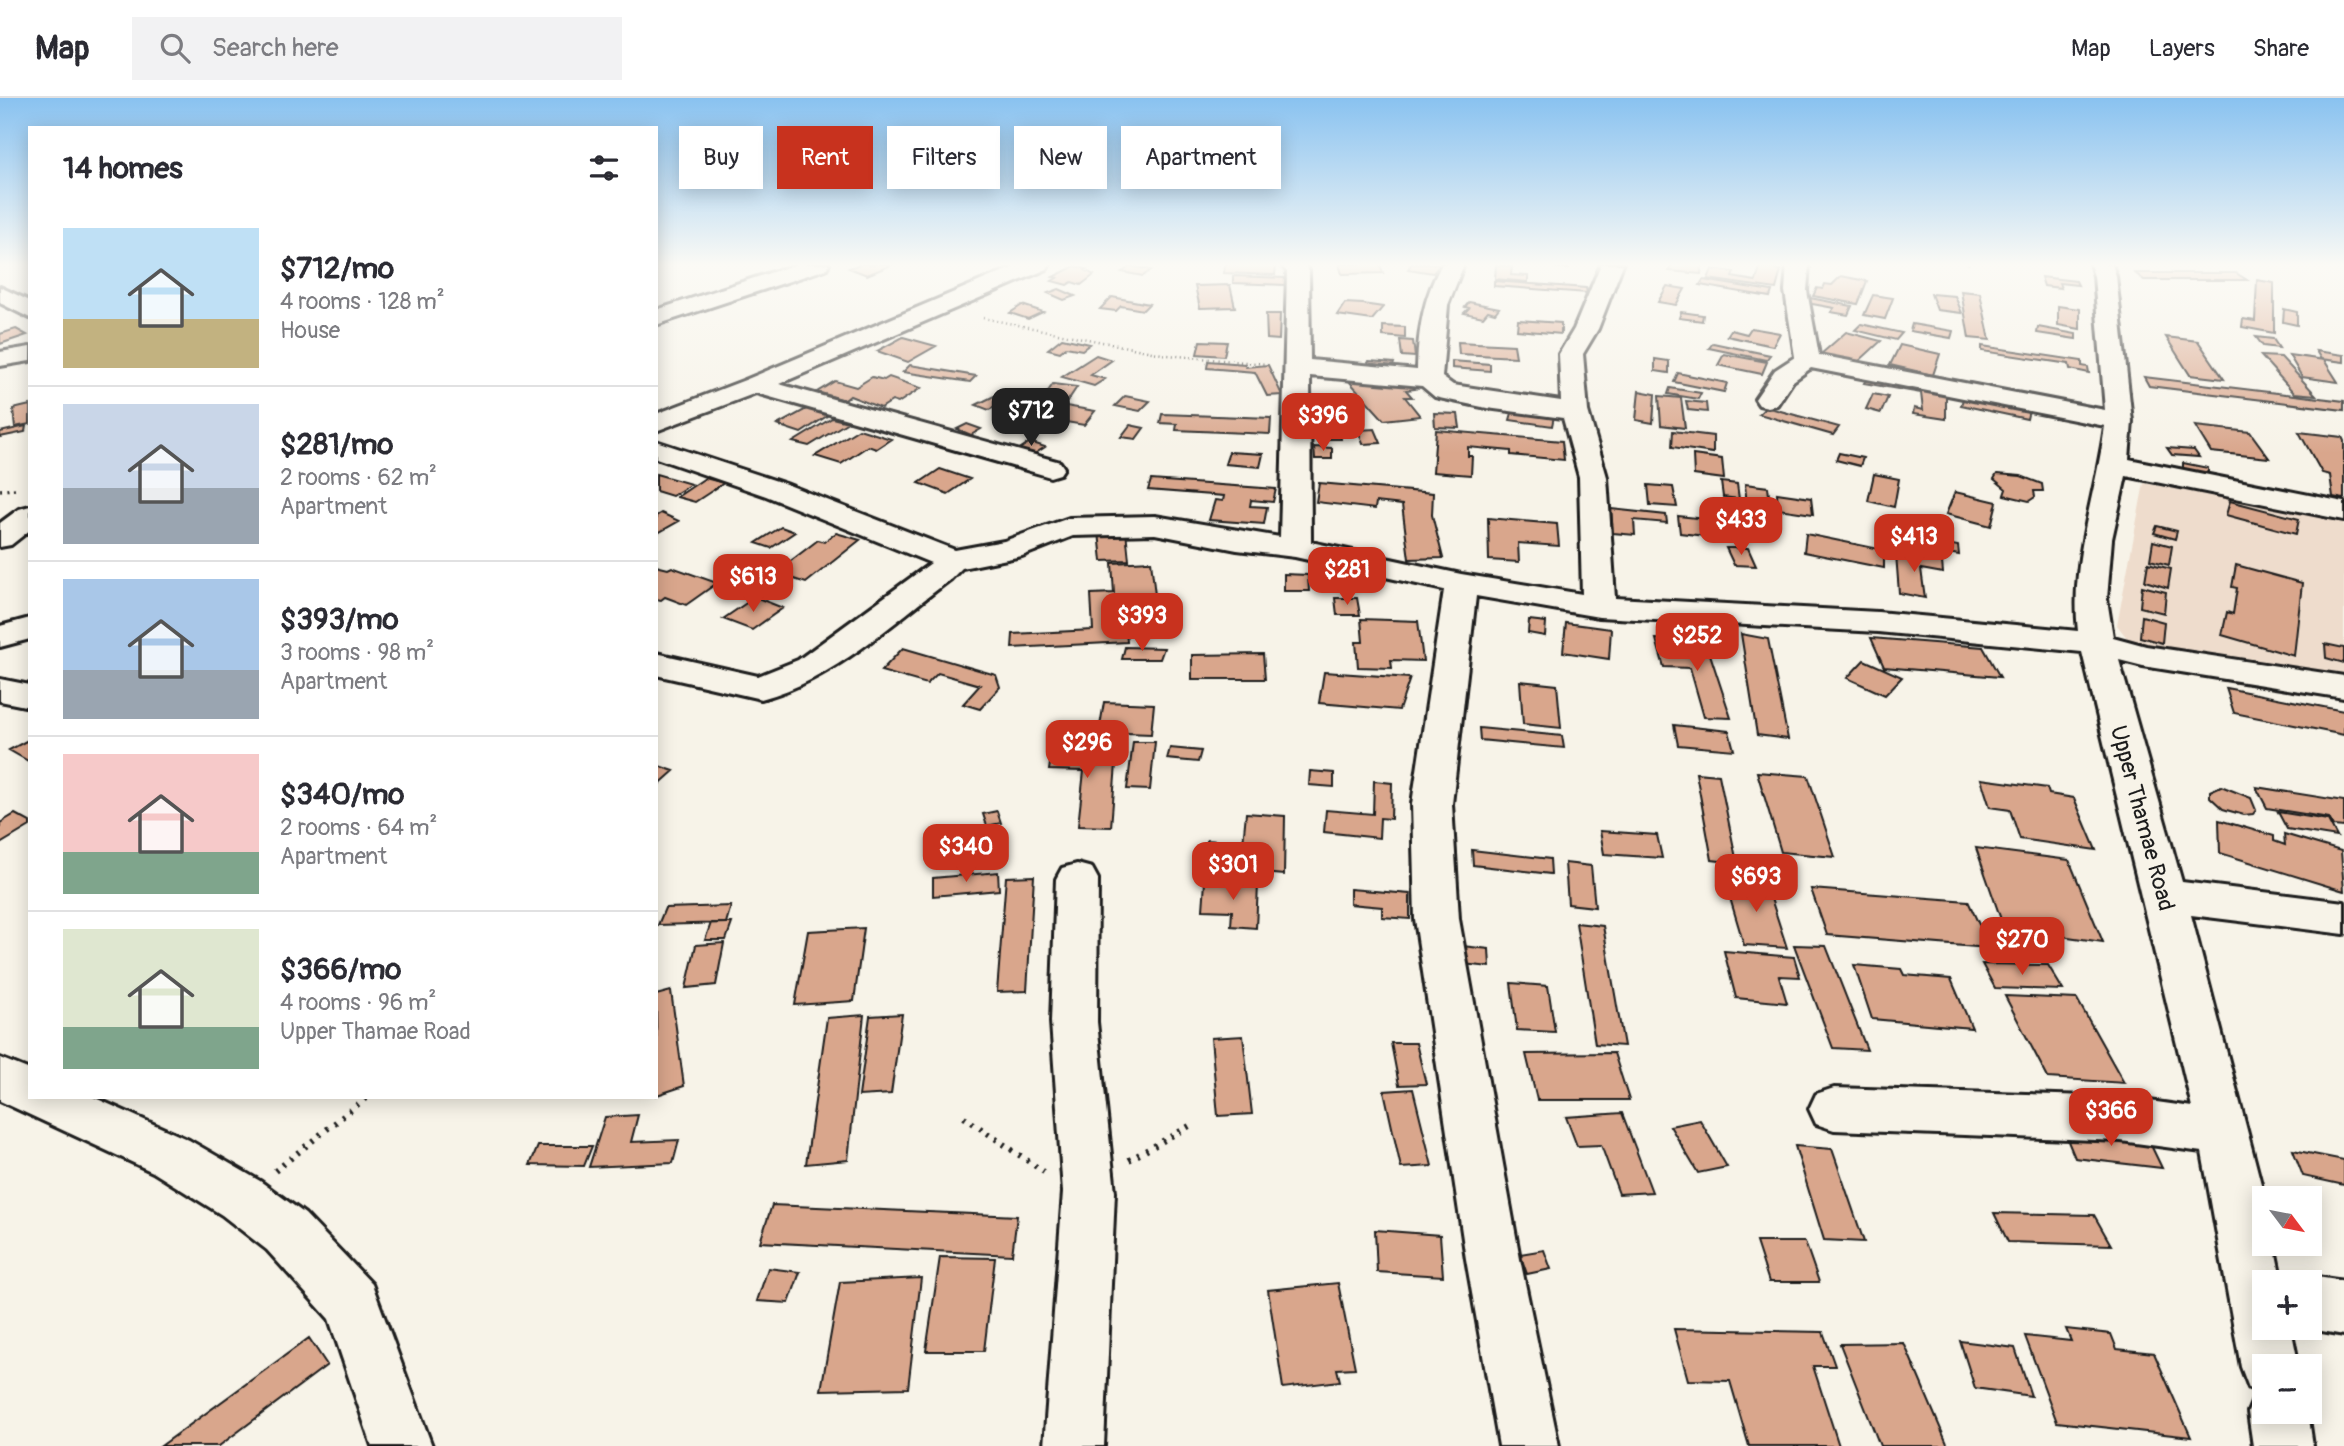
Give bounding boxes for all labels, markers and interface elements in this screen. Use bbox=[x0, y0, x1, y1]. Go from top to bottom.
search box bbox=[132, 17, 622, 80]
text: Map bbox=[35, 28, 90, 69]
icon: search bbox=[156, 29, 194, 67]
text: Search here bbox=[212, 32, 339, 64]
text: Map bbox=[2071, 34, 2111, 63]
text: Layers bbox=[2149, 34, 2215, 63]
text: Share bbox=[2253, 34, 2309, 63]
chip: Buy bbox=[679, 126, 763, 189]
chip: Rent bbox=[777, 126, 873, 189]
chip: Filters bbox=[887, 126, 1000, 189]
chip: New bbox=[1014, 126, 1107, 189]
chip: Apartment bbox=[1121, 126, 1281, 189]
icon: filters bbox=[585, 149, 623, 187]
text: 14 homes bbox=[63, 150, 183, 187]
text: $712/mo bbox=[280, 250, 394, 287]
icon: home bbox=[119, 256, 203, 340]
text: 4 rooms · 128 m² bbox=[280, 287, 445, 316]
text: House bbox=[280, 316, 340, 345]
pin: $712 bbox=[990, 388, 1072, 448]
pin: $396 bbox=[1282, 394, 1364, 453]
text: $712 bbox=[1008, 396, 1054, 425]
text: $396 bbox=[1298, 401, 1348, 430]
text: $281/mo bbox=[280, 426, 393, 463]
icon: home bbox=[119, 432, 203, 516]
text: 2 rooms · 62 m² bbox=[280, 463, 437, 492]
text: Apartment bbox=[280, 492, 387, 521]
pin: $433 bbox=[1700, 498, 1782, 557]
text: $433 bbox=[1715, 505, 1767, 534]
pin: $413 bbox=[1873, 514, 1955, 574]
text: $413 bbox=[1890, 522, 1938, 551]
pin: $281 bbox=[1306, 547, 1388, 607]
pin: $613 bbox=[712, 554, 794, 614]
text: $281 bbox=[1324, 555, 1370, 584]
text: $613 bbox=[729, 562, 777, 591]
pin: $393 bbox=[1101, 594, 1183, 653]
text: $393/mo bbox=[280, 601, 399, 638]
text: $393 bbox=[1117, 601, 1167, 630]
icon: home bbox=[119, 607, 203, 691]
pin: $252 bbox=[1656, 614, 1738, 673]
text: $252 bbox=[1672, 621, 1722, 650]
text: 3 rooms · 98 m² bbox=[280, 638, 434, 667]
text: Apartment bbox=[280, 667, 387, 696]
pin: $296 bbox=[1046, 720, 1128, 780]
street label: Upper Thamae Road bbox=[2104, 722, 2181, 914]
text: $296 bbox=[1062, 728, 1112, 757]
text: $340/mo bbox=[280, 776, 404, 813]
icon: home bbox=[119, 782, 203, 866]
text: 2 rooms · 64 m² bbox=[280, 813, 437, 842]
pin: $340 bbox=[925, 824, 1007, 884]
text: $340 bbox=[939, 832, 993, 861]
text: Apartment bbox=[280, 842, 387, 871]
pin: $301 bbox=[1192, 842, 1274, 902]
text: $301 bbox=[1208, 850, 1258, 879]
pin: $693 bbox=[1715, 854, 1797, 914]
text: $693 bbox=[1731, 862, 1781, 891]
pin: $270 bbox=[1981, 918, 2063, 977]
text: $270 bbox=[1995, 925, 2049, 954]
text: $366/mo bbox=[280, 951, 401, 988]
icon: home bbox=[119, 957, 203, 1041]
text: 4 rooms · 96 m² bbox=[280, 988, 436, 1017]
text: Upper Thamae Road bbox=[280, 1017, 471, 1046]
pin: $366 bbox=[2070, 1088, 2152, 1148]
text: $366 bbox=[2085, 1096, 2137, 1125]
north arrow bbox=[2252, 1186, 2322, 1256]
map controls bbox=[2252, 1186, 2322, 1424]
button: + bbox=[2252, 1270, 2322, 1340]
button: − bbox=[2252, 1354, 2322, 1424]

